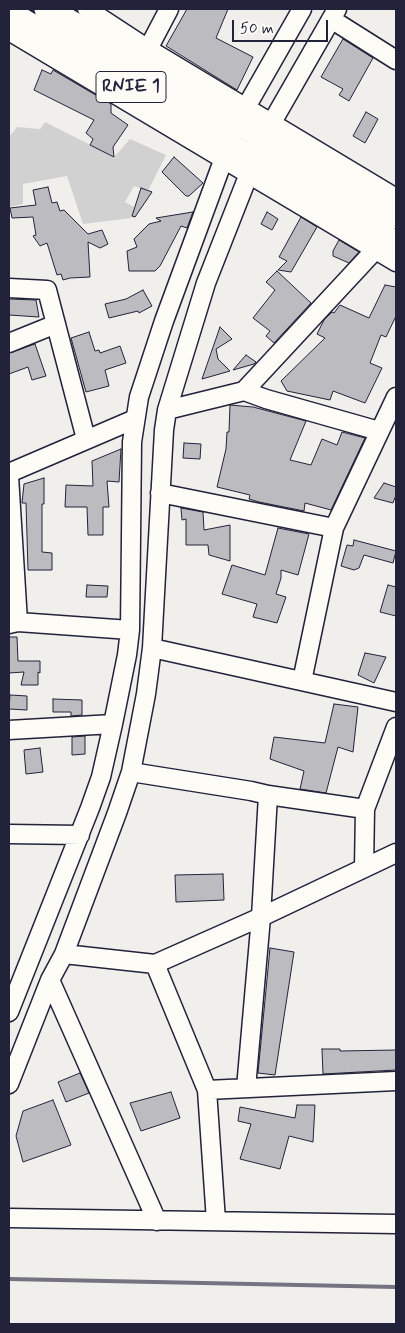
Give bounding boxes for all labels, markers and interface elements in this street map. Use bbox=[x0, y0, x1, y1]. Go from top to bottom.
scale bar bbox=[235, 10, 331, 42]
text: 50 m bbox=[240, 19, 274, 39]
road number: RNIE 1 bbox=[96, 72, 166, 102]

